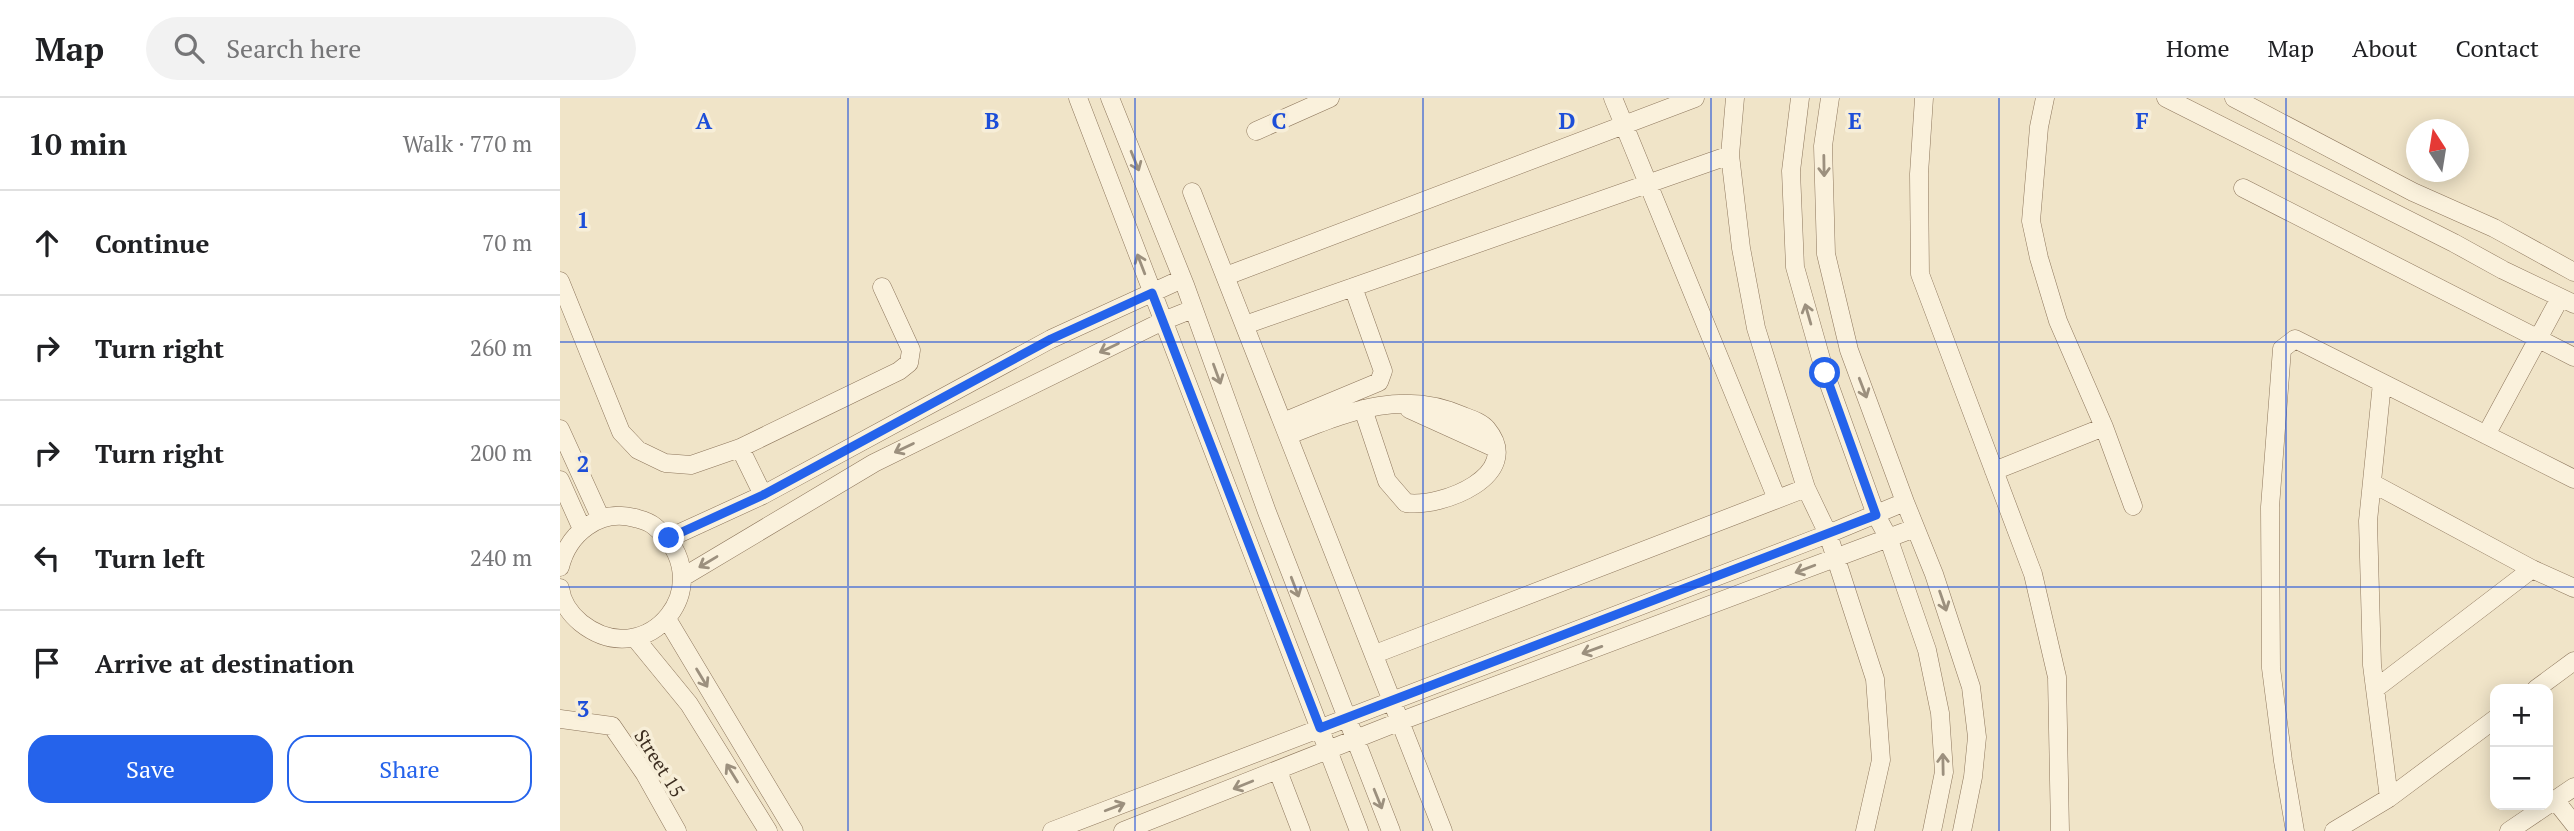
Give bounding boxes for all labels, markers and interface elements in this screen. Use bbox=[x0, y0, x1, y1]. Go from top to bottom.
search box bbox=[146, 17, 636, 80]
text: Map bbox=[35, 27, 104, 70]
icon: search bbox=[170, 29, 208, 67]
text: Search here bbox=[226, 31, 361, 65]
text: Home bbox=[2166, 32, 2230, 64]
text: Map bbox=[2268, 32, 2314, 64]
text: About bbox=[2352, 32, 2418, 64]
text: Contact bbox=[2456, 32, 2539, 64]
text: A bbox=[696, 105, 713, 136]
text: B bbox=[985, 105, 1000, 136]
text: C bbox=[1272, 105, 1287, 136]
text: D bbox=[1559, 105, 1576, 136]
text: E bbox=[1848, 105, 1862, 136]
text: F bbox=[2135, 105, 2149, 136]
north arrow bbox=[2406, 119, 2469, 182]
text: 10 min bbox=[28, 124, 127, 164]
text: Walk · 770 m bbox=[403, 128, 532, 159]
one-way arrow bbox=[1130, 150, 1143, 172]
one-way arrow bbox=[1817, 154, 1830, 177]
text: 1 bbox=[577, 204, 590, 235]
icon: ahead bbox=[28, 224, 66, 262]
text: Continue bbox=[95, 226, 209, 260]
text: 70 m bbox=[482, 227, 532, 258]
one-way arrow bbox=[1133, 254, 1146, 276]
one-way arrow bbox=[1801, 303, 1814, 325]
icon: right bbox=[28, 329, 66, 367]
text: Turn right bbox=[95, 331, 224, 365]
text: 260 m bbox=[470, 332, 532, 363]
one-way arrow bbox=[1099, 341, 1120, 355]
route start bbox=[1809, 357, 1840, 388]
one-way arrow bbox=[1211, 363, 1224, 384]
one-way arrow bbox=[1858, 376, 1871, 398]
icon: right bbox=[28, 434, 66, 472]
text: Turn right bbox=[95, 436, 224, 470]
text: 200 m bbox=[470, 437, 532, 468]
one-way arrow bbox=[894, 441, 915, 455]
text: 2 bbox=[577, 448, 590, 479]
route end bbox=[653, 522, 684, 553]
icon: left bbox=[28, 539, 66, 577]
text: Turn left bbox=[95, 541, 205, 575]
text: 240 m bbox=[470, 542, 532, 573]
one-way arrow bbox=[698, 556, 718, 570]
one-way arrow bbox=[1795, 563, 1817, 576]
one-way arrow bbox=[1290, 576, 1303, 598]
one-way arrow bbox=[1938, 589, 1950, 611]
icon: arrive bbox=[28, 644, 66, 682]
one-way arrow bbox=[1582, 644, 1604, 657]
text: Arrive at destination bbox=[95, 646, 354, 680]
one-way arrow bbox=[695, 667, 709, 687]
map controls bbox=[2490, 684, 2553, 810]
button: + bbox=[2490, 684, 2553, 747]
text: 3 bbox=[577, 693, 590, 724]
street label: Street 15 bbox=[629, 724, 691, 802]
button: Save bbox=[28, 735, 273, 803]
button: Share bbox=[287, 735, 532, 803]
button: − bbox=[2490, 747, 2553, 810]
one-way arrow bbox=[1936, 753, 1949, 776]
one-way arrow bbox=[725, 764, 740, 783]
one-way arrow bbox=[1233, 779, 1255, 792]
one-way arrow bbox=[1372, 788, 1385, 810]
one-way arrow bbox=[1104, 799, 1126, 812]

